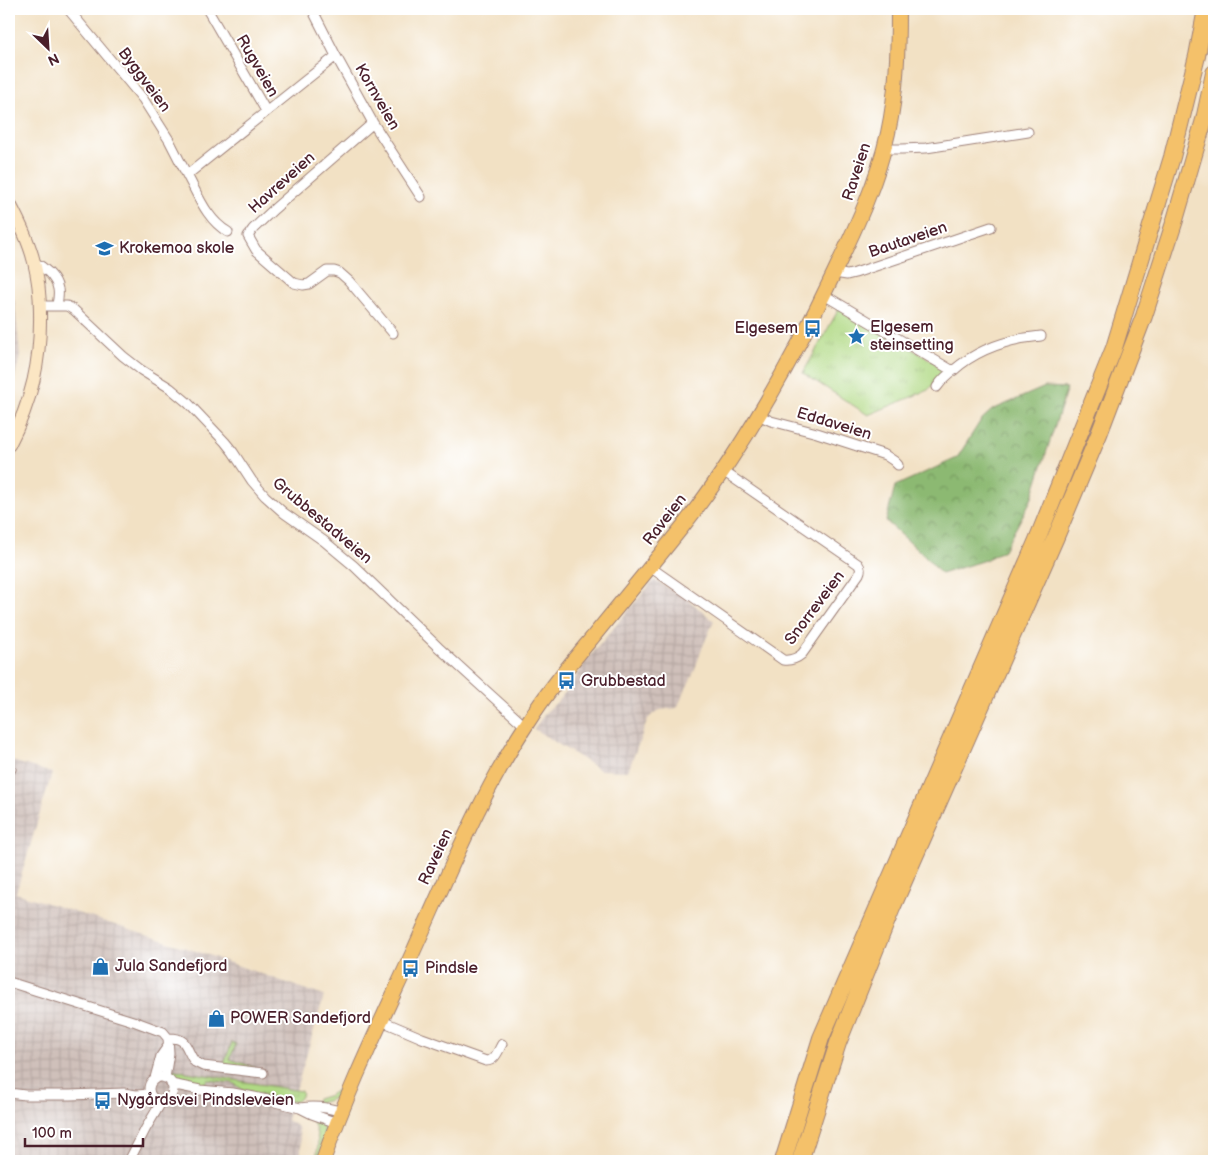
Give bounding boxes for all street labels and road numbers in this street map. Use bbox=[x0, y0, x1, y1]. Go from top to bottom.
street label: Rugveien bbox=[232, 31, 282, 101]
street label: Byggveien bbox=[114, 44, 174, 116]
street label: Kornveien bbox=[350, 61, 404, 133]
street label: Raveien bbox=[839, 141, 875, 203]
street label: Havreveien bbox=[245, 148, 319, 218]
street label: Bautaveien bbox=[866, 218, 950, 262]
street label: Eddaveien bbox=[794, 404, 874, 444]
street label: Grubbestadveien bbox=[268, 474, 376, 568]
street label: Raveien bbox=[639, 491, 691, 549]
street label: Snorreveien bbox=[781, 567, 849, 649]
street label: Raveien bbox=[415, 826, 457, 888]

